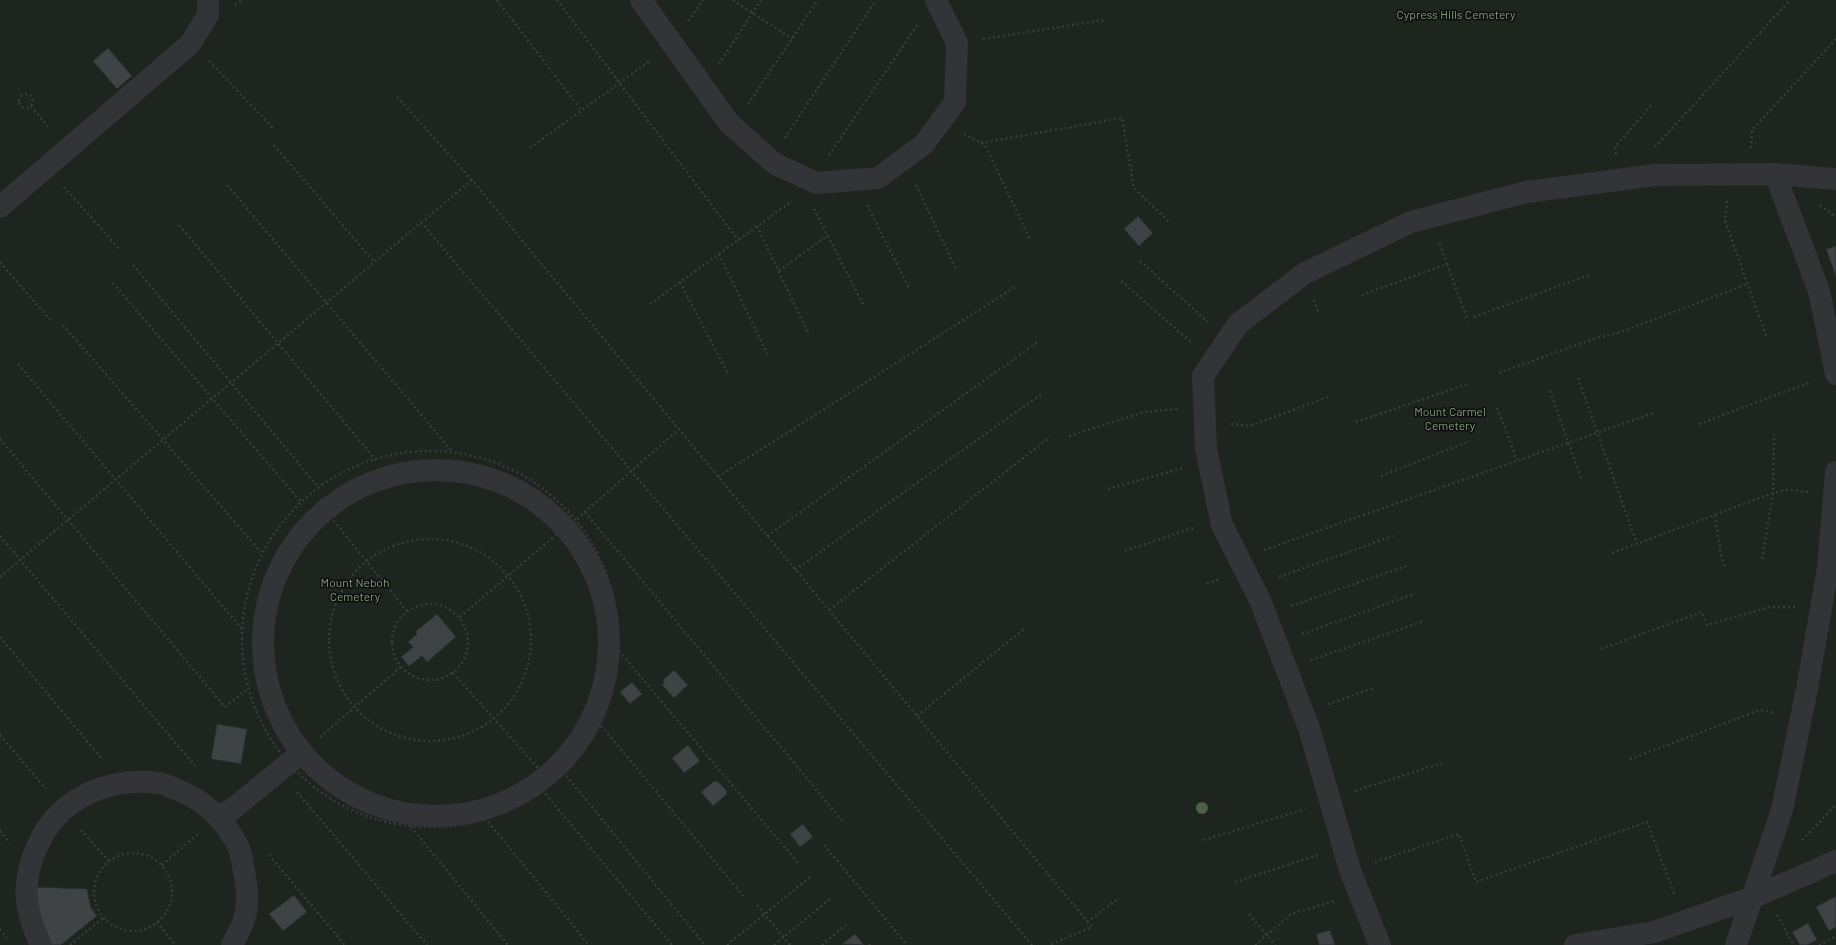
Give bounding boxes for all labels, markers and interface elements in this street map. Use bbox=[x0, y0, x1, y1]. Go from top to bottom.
park label: Cypress Hills Cemetery bbox=[1396, 7, 1516, 21]
park label: Mount Carmel Cemetery bbox=[1414, 404, 1486, 432]
park label: Mount Neboh Cemetery bbox=[321, 575, 389, 603]

